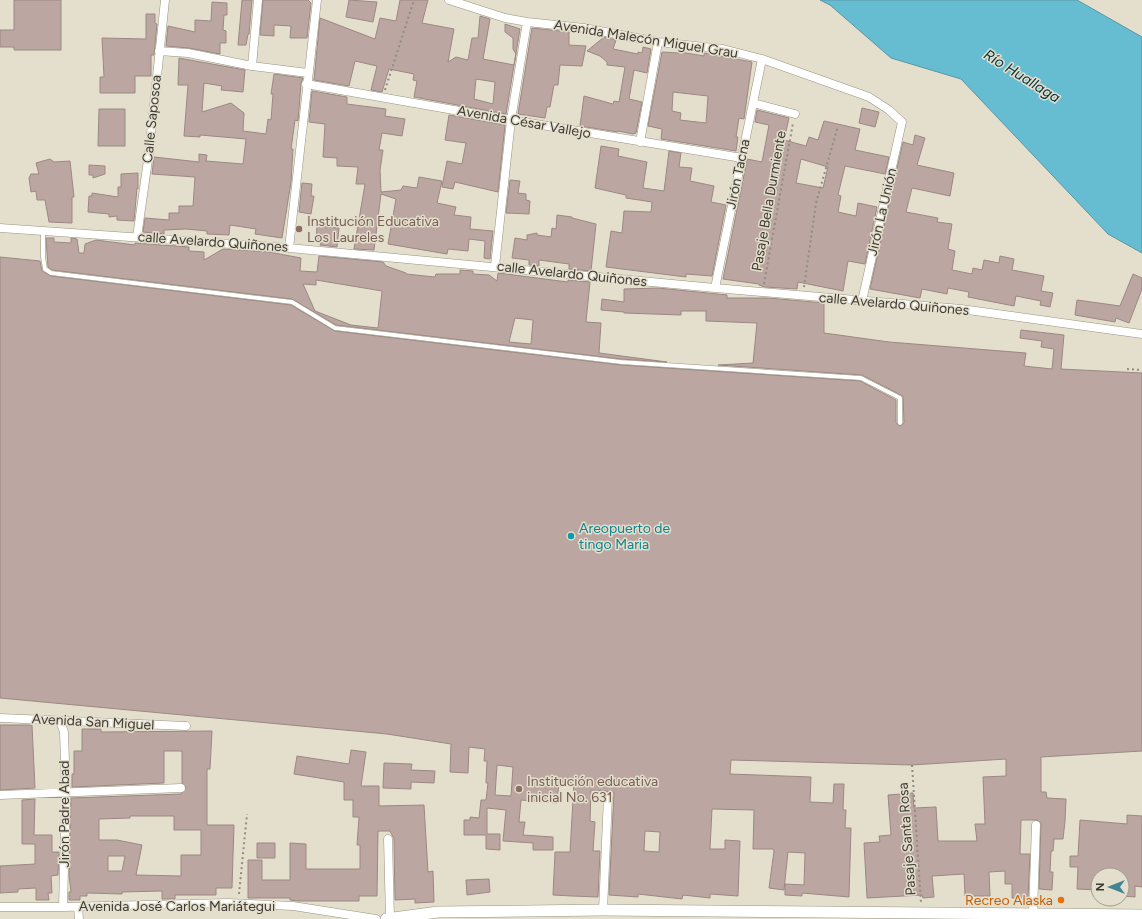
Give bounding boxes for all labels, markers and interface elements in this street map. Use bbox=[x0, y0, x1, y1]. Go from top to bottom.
street label: Avenida Malecón Miguel Grau bbox=[553, 16, 739, 62]
water label: Río Huallaga bbox=[980, 45, 1064, 107]
street label: Calle Saposoa bbox=[139, 74, 165, 164]
street label: Avenida César Vallejo bbox=[456, 102, 592, 142]
street label: Pasaje Bella Durmiente bbox=[748, 129, 790, 273]
street label: Jirón Tacna bbox=[722, 137, 754, 211]
street label: Jirón La Unión bbox=[864, 166, 900, 257]
place label: Institución Educativa Los Laureles bbox=[307, 213, 439, 246]
marker: Institución Educativa Los Laureles bbox=[294, 224, 304, 234]
street label: calle Avelardo Quiñones bbox=[137, 228, 289, 256]
street label: calle Avelardo Quiñones bbox=[496, 258, 648, 290]
street label: calle Avelardo Quiñones bbox=[818, 289, 970, 319]
place label: Areopuerto de tingo Maria bbox=[579, 520, 670, 553]
marker: Areopuerto de tingo Maria bbox=[566, 531, 576, 541]
street label: Avenida San Miguel bbox=[31, 710, 155, 734]
street label: Jirón Padre Abad bbox=[56, 761, 73, 867]
place label: Institución educativa inicial No. 631 bbox=[527, 773, 658, 806]
street label: Pasaje Santa Rosa bbox=[895, 782, 919, 896]
marker: Institución educativa inicial No. 631 bbox=[514, 784, 524, 794]
north arrow bbox=[1090, 867, 1130, 907]
text: N bbox=[1094, 883, 1107, 891]
place label: Recreo Alaska bbox=[965, 892, 1053, 909]
marker: Recreo Alaska bbox=[1056, 895, 1066, 905]
street label: Avenida José Carlos Mariátegui bbox=[79, 898, 275, 915]

